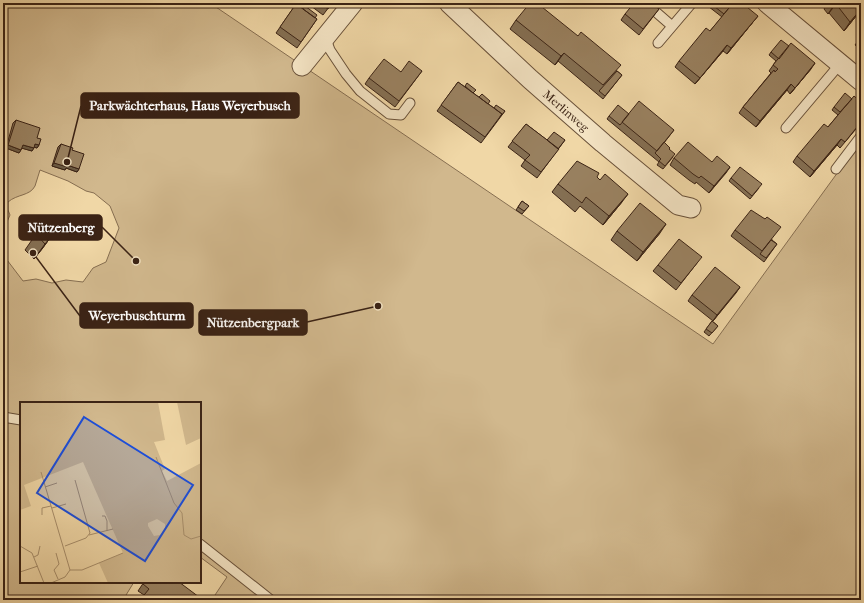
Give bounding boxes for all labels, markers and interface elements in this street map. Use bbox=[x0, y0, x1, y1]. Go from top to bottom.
street label: Merlinweg bbox=[540, 87, 592, 135]
callout: Parkwächterhaus, Haus Weyerbusch bbox=[81, 93, 299, 118]
text: Parkwächterhaus, Haus Weyerbusch bbox=[89, 98, 291, 114]
callout: Nützenberg bbox=[19, 215, 102, 240]
text: Nützenberg bbox=[28, 220, 96, 236]
callout: Weyerbuschturm bbox=[80, 303, 193, 328]
text: Weyerbuschturm bbox=[88, 308, 186, 324]
callout: Nützenbergpark bbox=[199, 310, 307, 335]
text: Nützenbergpark bbox=[207, 315, 301, 331]
inset map bbox=[20, 402, 201, 583]

